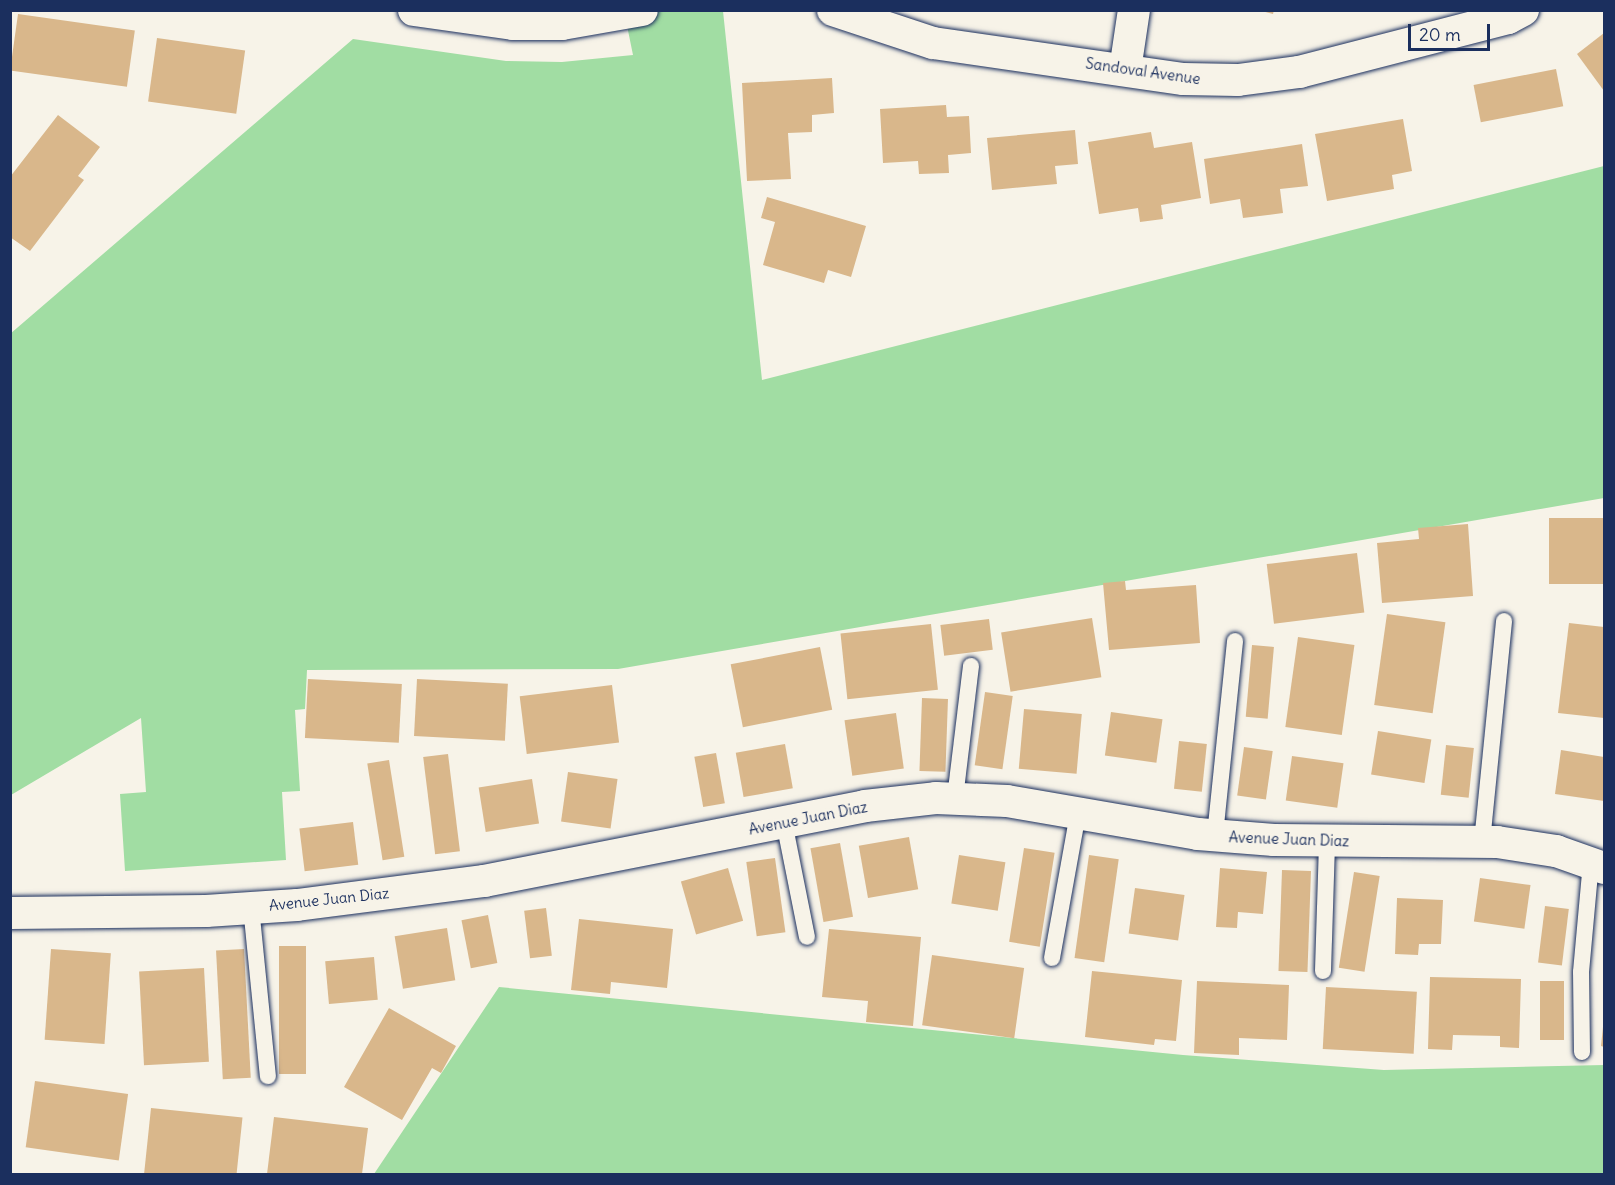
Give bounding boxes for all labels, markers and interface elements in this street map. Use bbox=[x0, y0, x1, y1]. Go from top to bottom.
scale bar bbox=[1411, 12, 1494, 50]
text: 20 m bbox=[1419, 23, 1461, 46]
street label: Sandoval Avenue bbox=[1084, 54, 1202, 88]
street label: Avenue Juan Diaz bbox=[747, 798, 869, 838]
street label: Avenue Juan Diaz bbox=[1228, 828, 1350, 850]
street label: Avenue Juan Diaz bbox=[268, 884, 390, 914]

